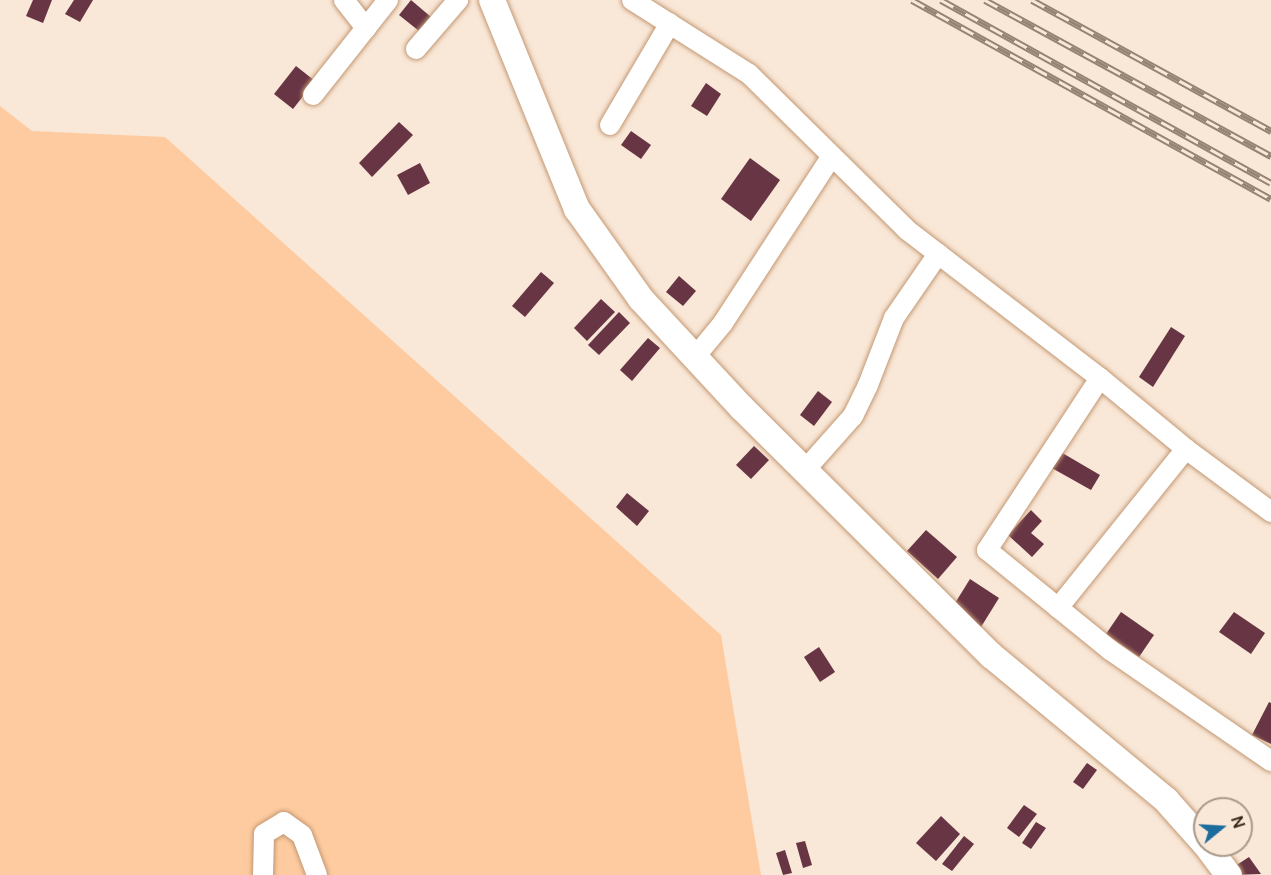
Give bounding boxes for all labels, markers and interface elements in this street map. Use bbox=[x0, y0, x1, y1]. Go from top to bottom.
north arrow bbox=[1193, 797, 1253, 857]
text: N bbox=[1226, 813, 1250, 831]

